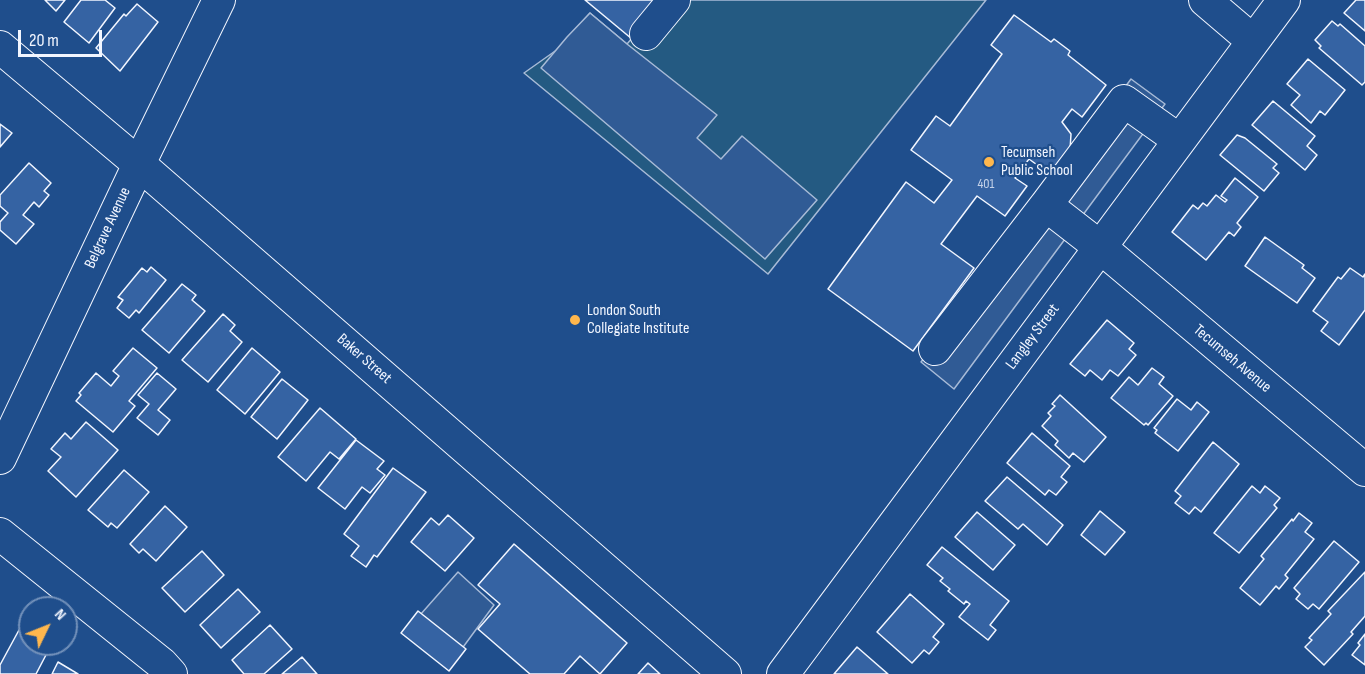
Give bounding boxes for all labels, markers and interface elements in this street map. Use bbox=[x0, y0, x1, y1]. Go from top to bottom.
scale bar bbox=[21, 18, 105, 56]
text: 20 m bbox=[29, 30, 59, 51]
place label: Tecumseh Public School bbox=[1001, 143, 1073, 181]
marker: Tecumseh Public School bbox=[982, 155, 996, 169]
house number: 401 bbox=[978, 176, 994, 192]
street label: Belgrave Avenue bbox=[81, 184, 135, 272]
street label: Langley Street bbox=[1002, 300, 1064, 374]
place label: London South Collegiate Institute bbox=[587, 301, 689, 339]
marker: London South Collegiate Institute bbox=[568, 313, 582, 327]
street label: Tecumseh Avenue bbox=[1189, 321, 1275, 397]
street label: Baker Street bbox=[333, 330, 395, 388]
north arrow bbox=[18, 596, 78, 656]
text: N bbox=[50, 605, 70, 624]

